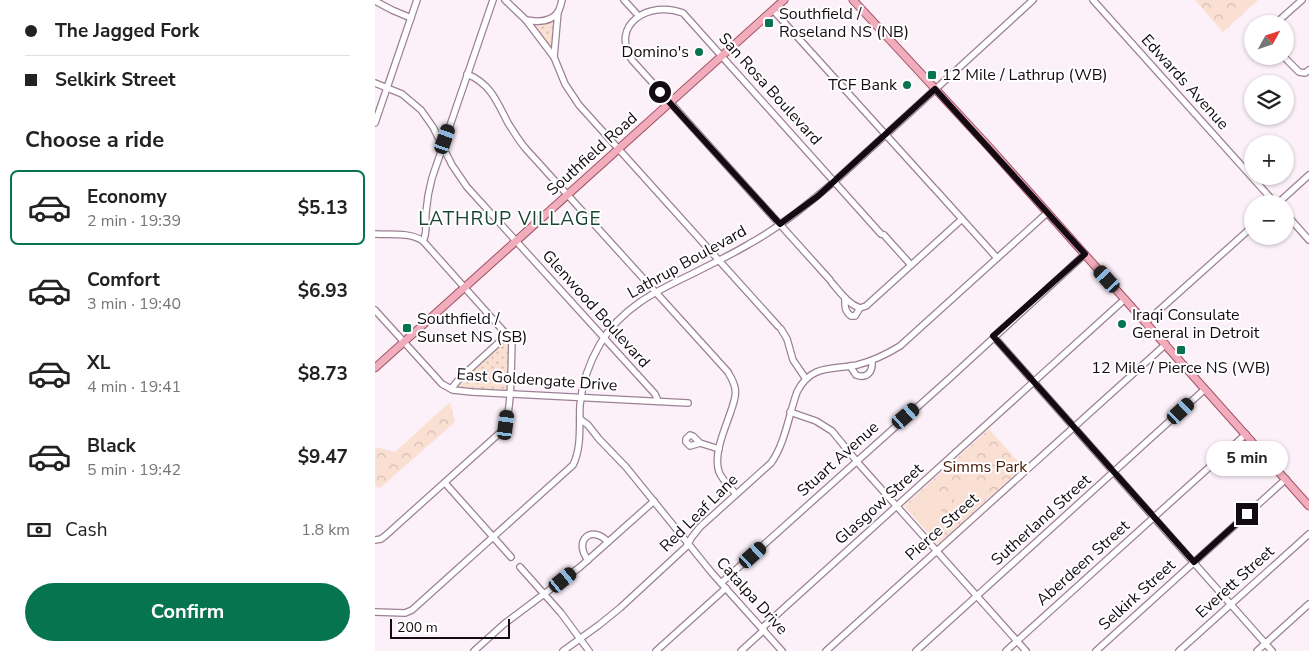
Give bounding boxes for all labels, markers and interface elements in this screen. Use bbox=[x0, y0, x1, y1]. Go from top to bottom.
place label: Southfield / Roseland NS (NB) bbox=[779, 3, 909, 43]
north arrow bbox=[1244, 15, 1294, 65]
map controls bbox=[1244, 15, 1294, 245]
marker: Southfield / Roseland NS (NB) bbox=[763, 17, 775, 29]
text: The Jagged Fork bbox=[55, 18, 199, 44]
street label: San Rosa Boulevard bbox=[713, 28, 827, 150]
street label: Edwards Avenue bbox=[1136, 29, 1234, 135]
place label: Domino's bbox=[622, 41, 689, 63]
marker: Domino's bbox=[693, 46, 705, 58]
place label: 12 Mile / Lathrup (WB) bbox=[942, 64, 1108, 86]
text: Selkirk Street bbox=[55, 67, 175, 93]
marker: 12 Mile / Lathrup (WB) bbox=[926, 69, 938, 81]
place label: TCF Bank bbox=[828, 74, 898, 96]
button: layers bbox=[1244, 75, 1294, 125]
marker: TCF Bank bbox=[901, 79, 913, 91]
route start bbox=[649, 81, 671, 103]
street label: Southfield Road bbox=[542, 107, 642, 201]
car bbox=[433, 122, 456, 156]
text: Choose a ride bbox=[25, 125, 164, 155]
button: + bbox=[1244, 135, 1294, 185]
text: Economy bbox=[87, 184, 167, 210]
icon: car bbox=[27, 185, 72, 230]
text: $5.13 bbox=[298, 195, 348, 221]
button: − bbox=[1244, 195, 1294, 245]
district label: LATHRUP VILLAGE bbox=[418, 206, 602, 232]
text: 2 min · 19:39 bbox=[87, 210, 181, 232]
street label: Lathrup Boulevard bbox=[623, 220, 751, 304]
street label: Glenwood Boulevard bbox=[537, 245, 655, 373]
car bbox=[1091, 263, 1122, 295]
text: Comfort bbox=[87, 267, 160, 293]
icon: car bbox=[27, 268, 72, 313]
text: $6.93 bbox=[298, 278, 348, 304]
text: 3 min · 19:40 bbox=[87, 293, 181, 315]
place label: Iraqi Consulate General in Detroit bbox=[1132, 304, 1260, 344]
place label: Southfield / Sunset NS (SB) bbox=[417, 308, 527, 348]
marker: Iraqi Consulate General in Detroit bbox=[1116, 318, 1128, 330]
marker: Southfield / Sunset NS (SB) bbox=[401, 322, 413, 334]
marker: 12 Mile / Pierce NS (WB) bbox=[1175, 344, 1187, 356]
text: XL bbox=[87, 350, 110, 376]
icon: car bbox=[27, 351, 72, 396]
place label: 12 Mile / Pierce NS (WB) bbox=[1091, 357, 1271, 379]
text: $8.73 bbox=[298, 361, 348, 387]
street label: East Goldengate Drive bbox=[456, 363, 618, 397]
text: 4 min · 19:41 bbox=[87, 376, 181, 398]
car bbox=[1164, 395, 1197, 427]
car bbox=[889, 400, 922, 432]
car bbox=[496, 409, 515, 441]
street label: Stuart Avenue bbox=[792, 416, 884, 502]
text: Black bbox=[87, 433, 136, 459]
icon: car bbox=[27, 434, 72, 479]
callout: 5 min bbox=[1206, 442, 1288, 476]
text: $9.47 bbox=[298, 444, 348, 470]
text: 5 min bbox=[1226, 447, 1268, 469]
park label: Simms Park bbox=[943, 456, 1028, 478]
street label: Glasgow Street bbox=[830, 458, 928, 550]
text: 5 min · 19:42 bbox=[87, 459, 181, 481]
street label: Red Leaf Lane bbox=[655, 469, 743, 557]
street label: Sutherland Street bbox=[986, 469, 1096, 571]
street label: Pierce Street bbox=[901, 488, 984, 566]
route end bbox=[1236, 503, 1258, 525]
street label: Aberdeen Street bbox=[1032, 515, 1135, 611]
icon: cash bbox=[25, 516, 53, 544]
text: Cash bbox=[65, 517, 107, 543]
text: 1.8 km bbox=[301, 519, 350, 541]
car bbox=[736, 539, 769, 571]
street label: Everett Street bbox=[1191, 541, 1279, 623]
street label: Catalpa Drive bbox=[711, 552, 793, 640]
street label: Selkirk Street bbox=[1094, 554, 1180, 635]
car bbox=[546, 565, 579, 595]
button: Confirm bbox=[25, 583, 350, 641]
scale bar bbox=[390, 616, 510, 639]
text: 200 m bbox=[397, 618, 438, 637]

